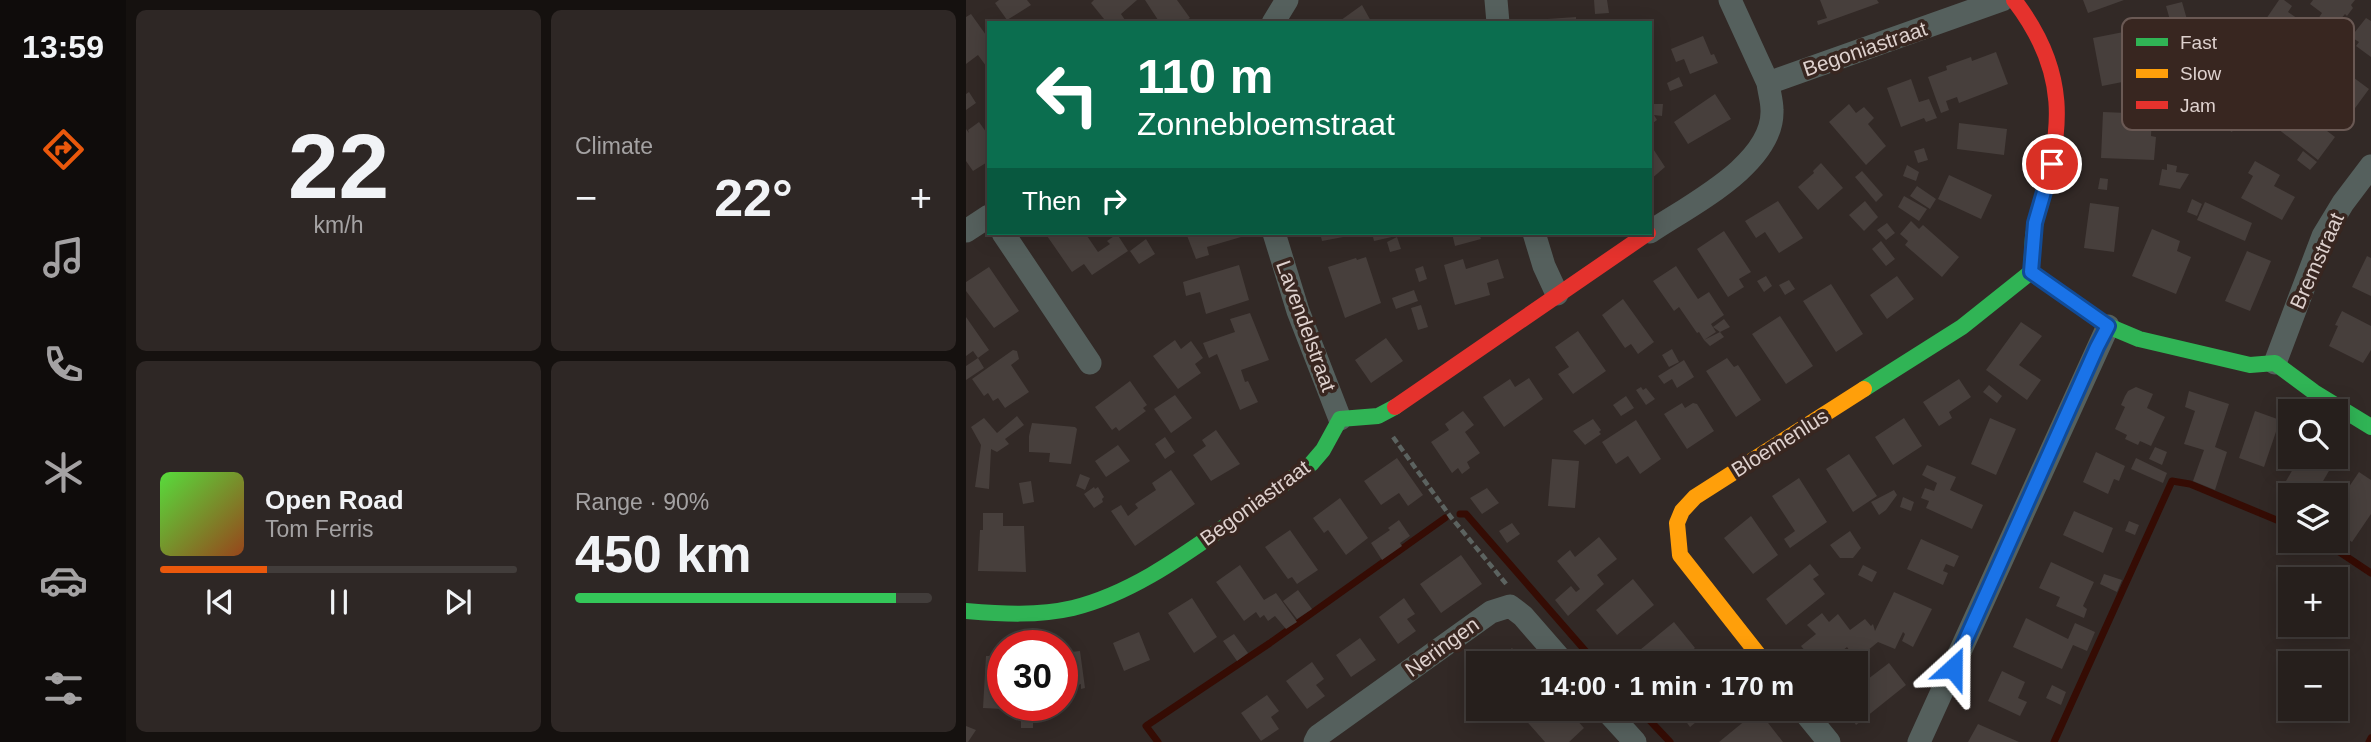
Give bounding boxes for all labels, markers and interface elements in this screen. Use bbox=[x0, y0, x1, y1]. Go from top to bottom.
street label: Begoniastraat bbox=[1800, 17, 1930, 80]
legend bbox=[2122, 18, 2354, 130]
text: 13:59 bbox=[22, 29, 104, 65]
text: Fast bbox=[2180, 32, 2218, 53]
icon: left bbox=[1022, 49, 1113, 140]
text: 110 m bbox=[1137, 49, 1273, 103]
text: Slow bbox=[2180, 63, 2221, 84]
text: Jam bbox=[2180, 95, 2216, 116]
text: Zonnebloemstraat bbox=[1137, 106, 1395, 142]
text: 22 bbox=[288, 116, 389, 217]
icon: directions bbox=[39, 125, 88, 174]
text: Climate bbox=[575, 133, 653, 159]
pin bbox=[2022, 134, 2082, 194]
icon: arrive bbox=[2033, 145, 2071, 183]
text: 22° bbox=[714, 169, 793, 227]
text: − bbox=[575, 177, 597, 219]
text: + bbox=[910, 177, 932, 219]
icon: right bbox=[1095, 182, 1133, 220]
text: Then bbox=[1022, 186, 1081, 216]
street label: Bremstraat bbox=[2285, 209, 2348, 312]
text: km/h bbox=[314, 212, 363, 238]
icon: music bbox=[39, 233, 88, 282]
street label: Lavendelstraat bbox=[1272, 257, 1341, 395]
icon: phone bbox=[39, 340, 88, 389]
map controls bbox=[2278, 399, 2348, 721]
button: search bbox=[2278, 399, 2348, 469]
street label: Bloemenlus bbox=[1727, 404, 1832, 481]
icon: climate bbox=[39, 448, 88, 497]
street label: Begoniastraat bbox=[1196, 455, 1314, 550]
button: layers bbox=[2278, 483, 2348, 553]
text: Open Road bbox=[265, 485, 404, 515]
text: Range · 90% bbox=[575, 489, 709, 515]
text: Tom Ferris bbox=[265, 516, 374, 542]
text: 450 km bbox=[575, 525, 751, 583]
icon: car bbox=[39, 556, 88, 605]
button: + bbox=[2278, 567, 2348, 637]
icon: previous bbox=[201, 583, 239, 621]
icon: pause bbox=[320, 583, 358, 621]
icon: next bbox=[439, 583, 477, 621]
street label: Neringen bbox=[1400, 612, 1483, 681]
speed limit sign: 30 bbox=[987, 630, 1078, 721]
position arrow bbox=[1916, 631, 1990, 705]
button: − bbox=[2278, 651, 2348, 721]
icon: filters bbox=[39, 664, 88, 713]
text: 14:00 · 1 min · 170 m bbox=[1540, 671, 1794, 701]

